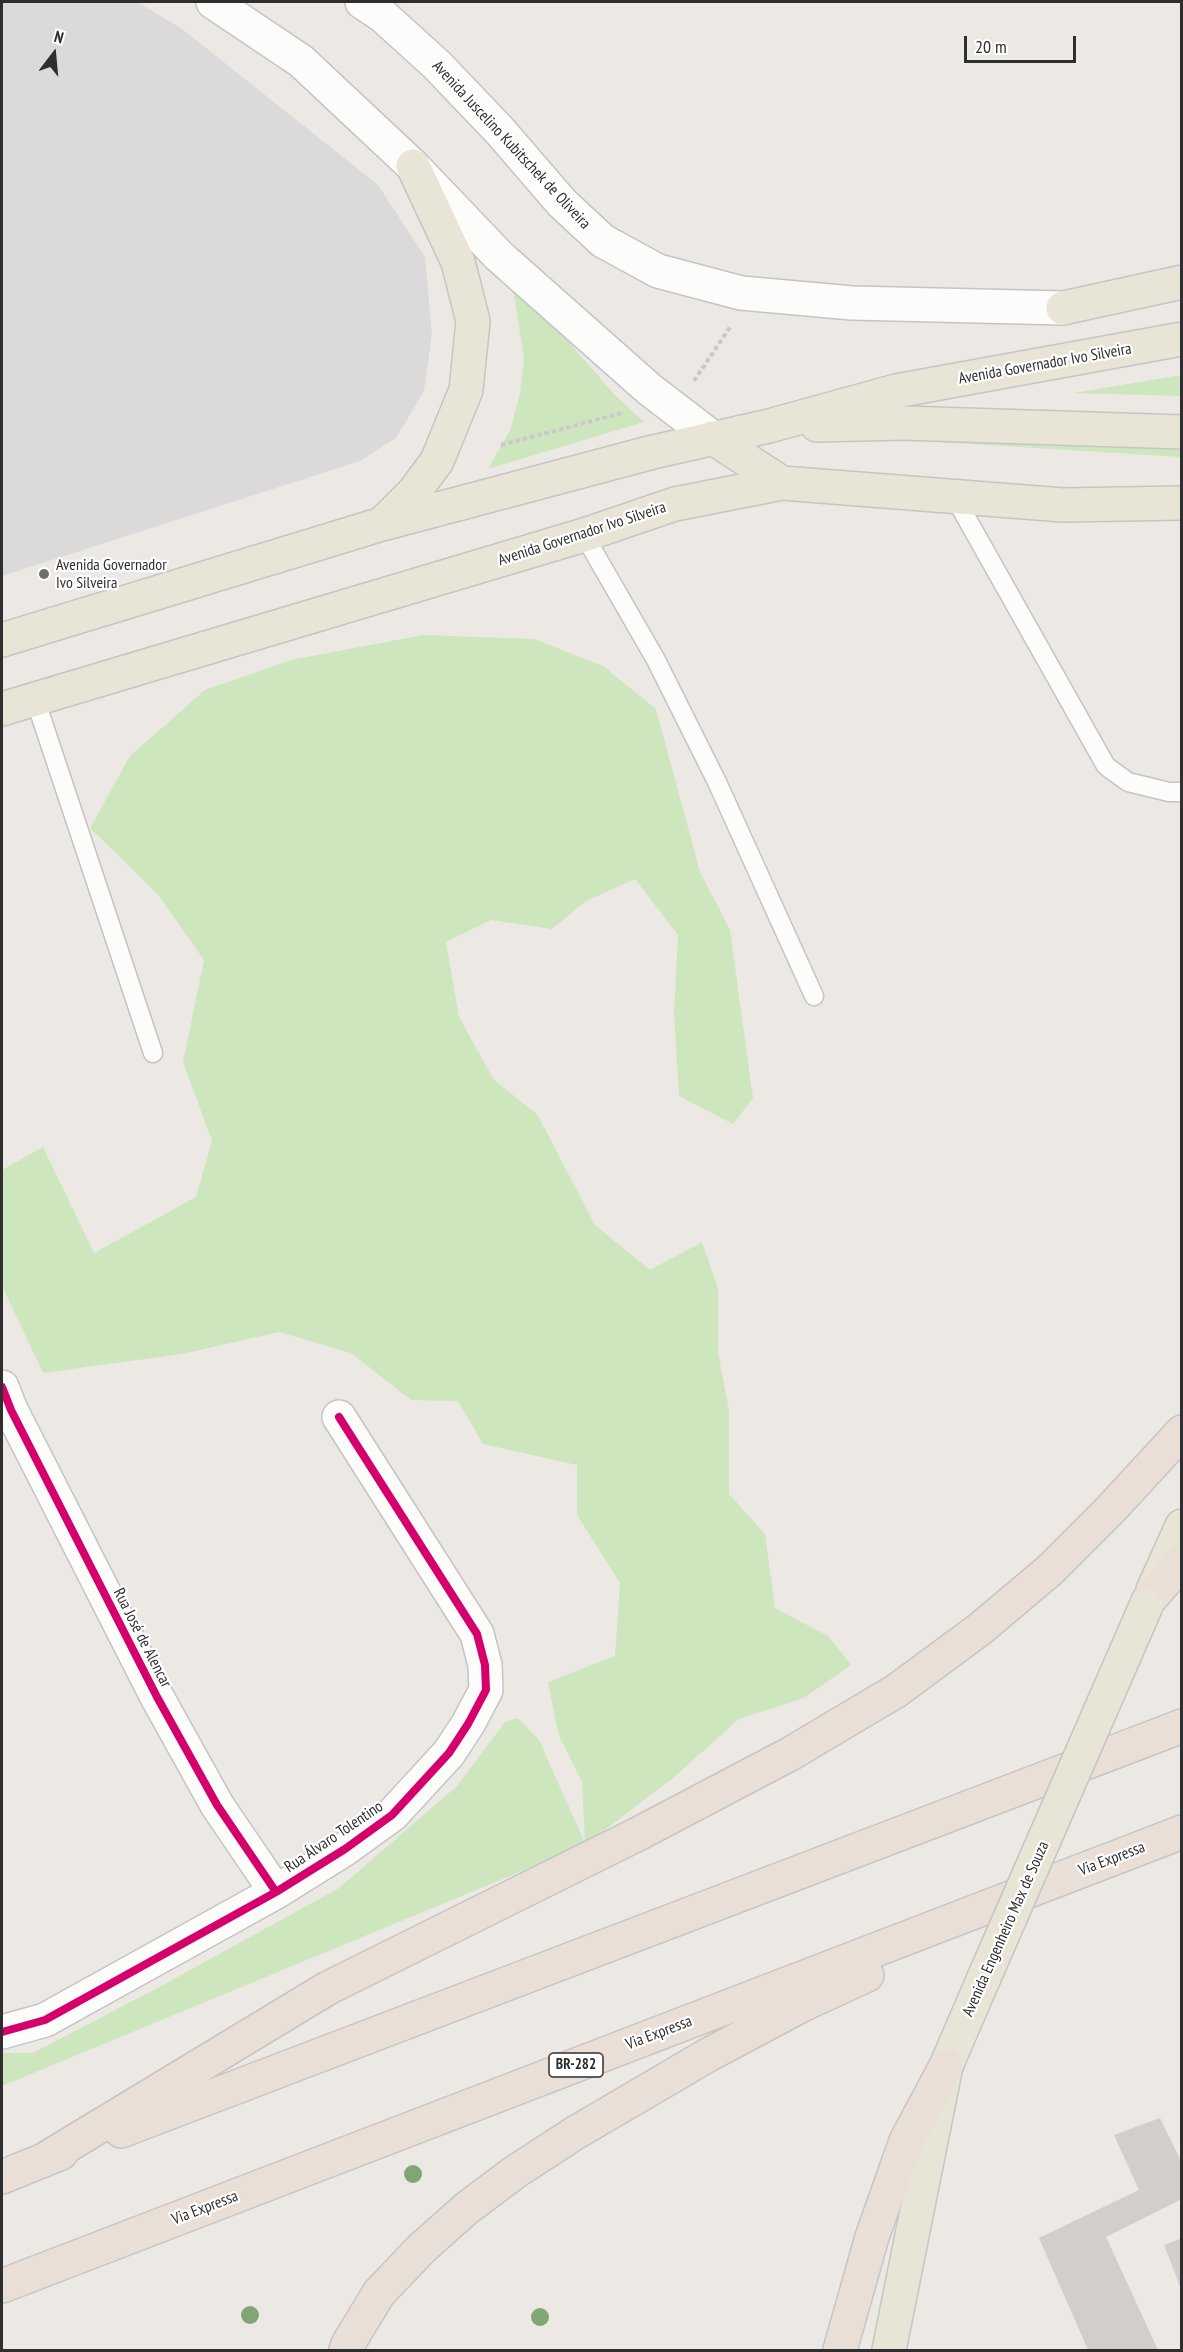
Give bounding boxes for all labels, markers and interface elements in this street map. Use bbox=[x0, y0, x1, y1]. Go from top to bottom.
north arrow bbox=[24, 24, 84, 84]
scale bar bbox=[967, 24, 1080, 62]
text: N bbox=[52, 26, 66, 47]
text: 20 m bbox=[975, 35, 1007, 58]
street label: Avenida Juscelino Kubitschek de Oliveira bbox=[428, 57, 594, 233]
street label: Avenida Governador Ivo Silveira bbox=[957, 339, 1133, 389]
street label: Avenida Governador Ivo Silveira bbox=[496, 498, 668, 570]
place label: Avenida Governador Ivo Silveira bbox=[56, 555, 167, 593]
marker: Avenida Governador Ivo Silveira bbox=[37, 567, 51, 581]
street label: Rua José de Alencar bbox=[109, 1585, 175, 1691]
street label: Rua Álvaro Tolentino bbox=[281, 1797, 387, 1877]
street label: Avenida Engenheiro Max de Souza bbox=[959, 1838, 1053, 2020]
street label: Via Expressa bbox=[1076, 1838, 1148, 1880]
street label: Via Expressa bbox=[623, 2012, 695, 2054]
road number: BR-282 bbox=[549, 2053, 603, 2077]
street label: Via Expressa bbox=[169, 2187, 241, 2229]

